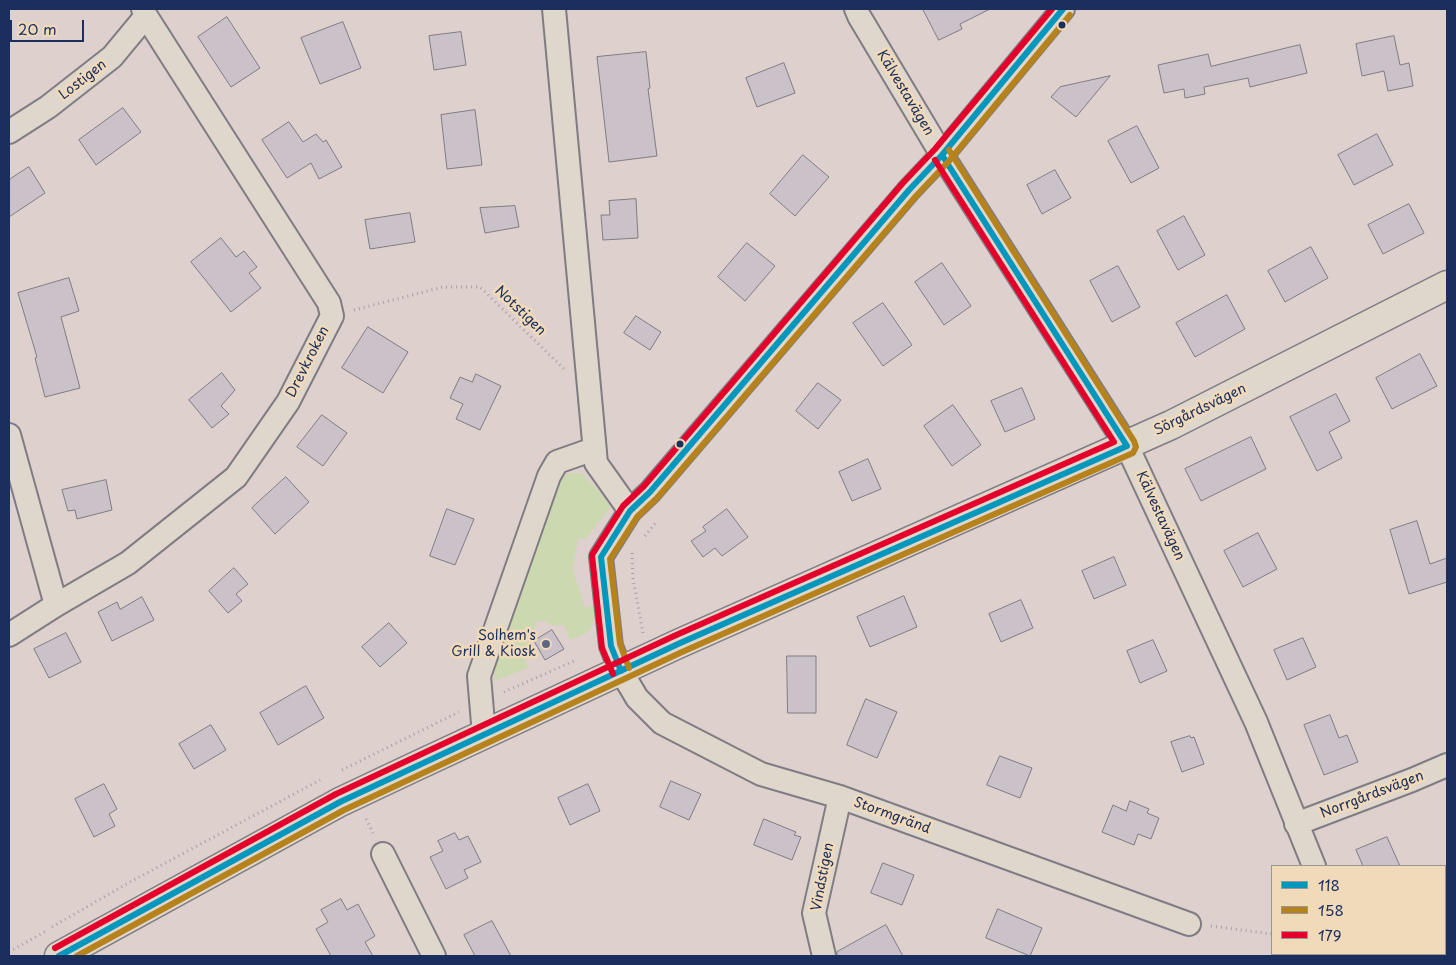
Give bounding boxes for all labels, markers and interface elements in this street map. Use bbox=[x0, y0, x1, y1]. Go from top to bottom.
scale bar bbox=[12, 10, 86, 42]
text: 20 m bbox=[18, 17, 57, 40]
unlabelled marker bbox=[1057, 20, 1067, 30]
street label: Kälvestavägen bbox=[873, 47, 937, 139]
street label: Lostigen bbox=[56, 56, 110, 104]
street label: Notstigen bbox=[491, 283, 549, 339]
street label: Drevkroken bbox=[283, 324, 333, 400]
street label: Sörgårdsvägen bbox=[1151, 380, 1249, 440]
unlabelled marker bbox=[675, 439, 685, 449]
street label: Kälvestavägen bbox=[1132, 469, 1188, 563]
place label: Solhem's Grill & Kiosk bbox=[451, 628, 536, 660]
marker: Solhem's Grill & Kiosk bbox=[540, 638, 552, 650]
street label: Norrgårdsvägen bbox=[1318, 768, 1426, 822]
street label: Stormgränd bbox=[851, 794, 933, 838]
street label: Vindstigen bbox=[808, 841, 838, 913]
legend bbox=[1271, 865, 1446, 955]
text: 118 bbox=[1318, 873, 1340, 896]
text: 158 bbox=[1318, 898, 1344, 921]
text: 179 bbox=[1318, 923, 1342, 946]

